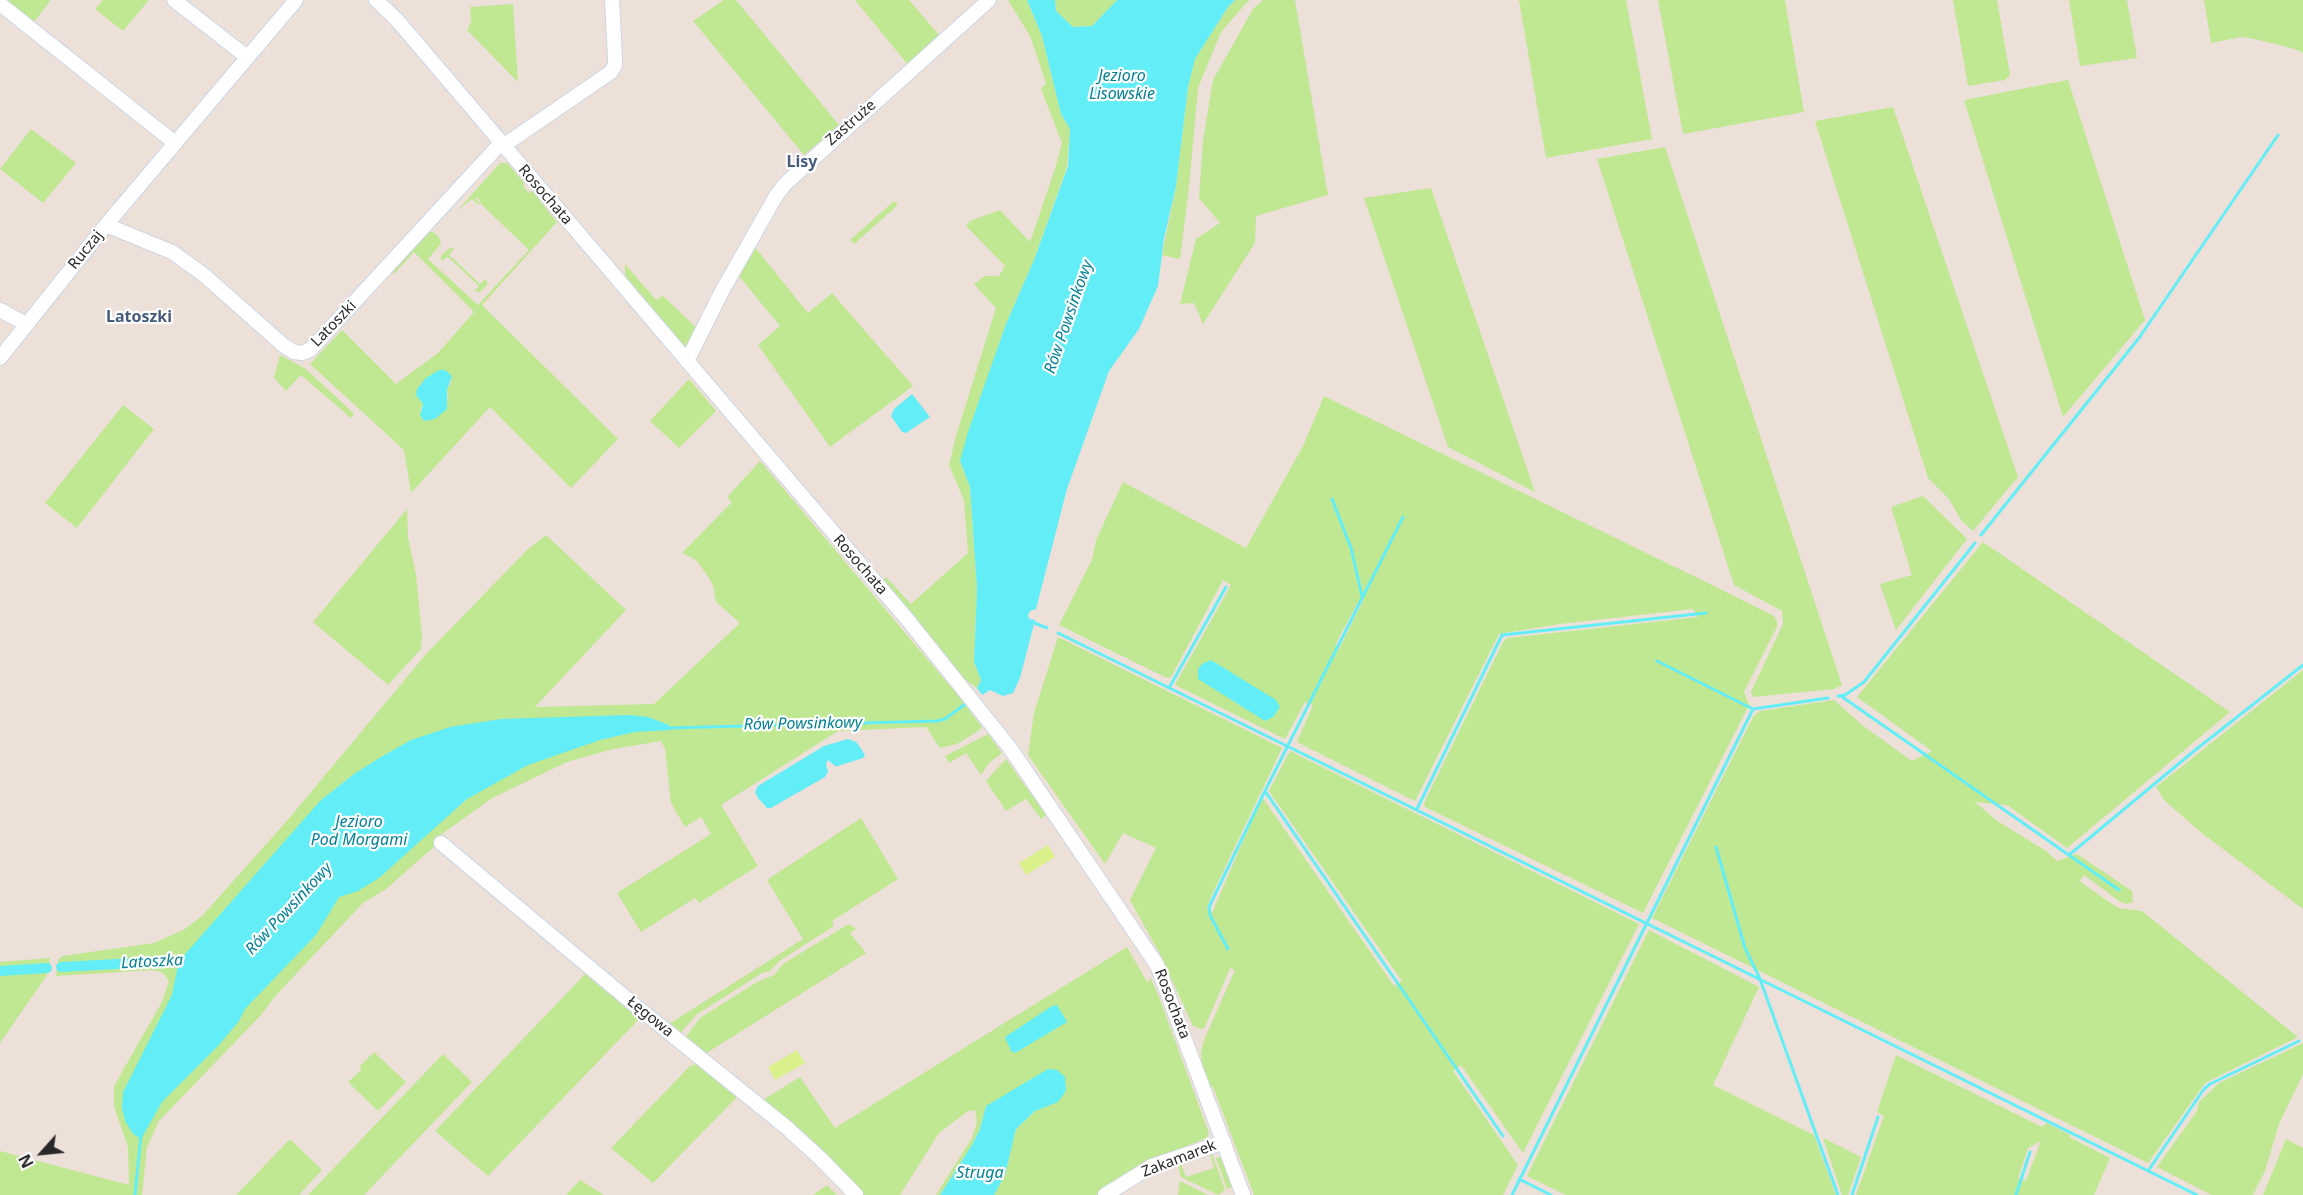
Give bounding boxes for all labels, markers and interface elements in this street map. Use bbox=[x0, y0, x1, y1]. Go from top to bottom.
water label: Jezioro Lisowskie bbox=[1089, 66, 1155, 104]
street label: Zastruże bbox=[822, 96, 880, 150]
district label: Lisy bbox=[787, 152, 817, 172]
street label: Rosochata bbox=[514, 161, 576, 229]
street label: Ruczaj bbox=[65, 227, 107, 273]
water label: Rów Powsinkowy bbox=[1041, 258, 1097, 376]
street label: Latoszki bbox=[308, 297, 360, 351]
district label: Latoszki bbox=[106, 307, 172, 327]
street label: Rosochata bbox=[829, 531, 891, 599]
water label: Rów Powsinkowy bbox=[744, 713, 862, 735]
water label: Jezioro Pod Morgami bbox=[311, 812, 407, 850]
water label: Rów Powsinkowy bbox=[242, 859, 336, 959]
water label: Latoszka bbox=[120, 951, 184, 973]
street label: Rosochata bbox=[1150, 967, 1194, 1041]
street label: Łęgowa bbox=[623, 993, 677, 1041]
north arrow bbox=[12, 1123, 72, 1183]
street label: Zakamarek bbox=[1139, 1137, 1219, 1181]
text: N bbox=[13, 1150, 39, 1172]
water label: Struga bbox=[956, 1163, 1004, 1183]

